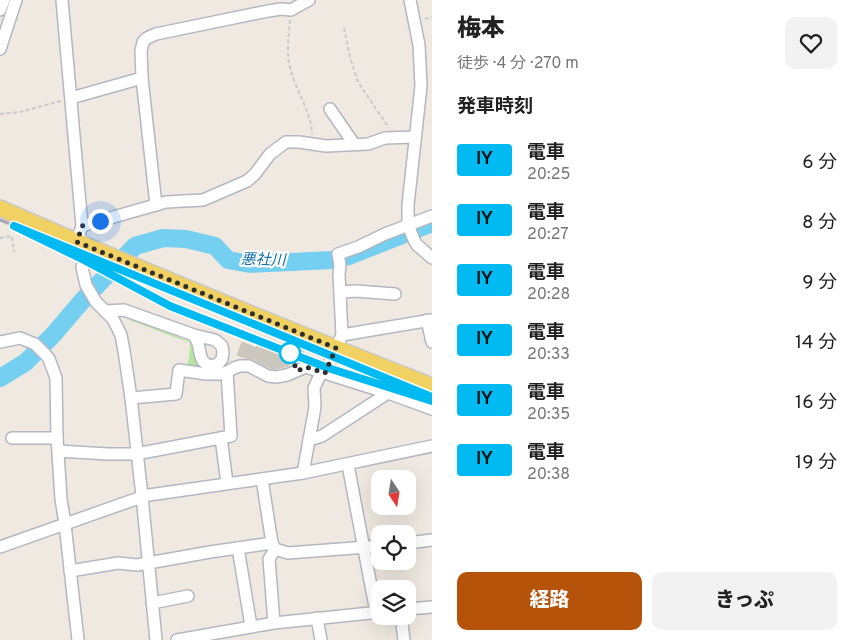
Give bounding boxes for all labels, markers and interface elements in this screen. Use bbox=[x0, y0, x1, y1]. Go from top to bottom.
text: 梅本 bbox=[457, 15, 505, 45]
button: heart bbox=[785, 17, 837, 69]
text: 徒歩 · 4 分 · 270 m bbox=[457, 54, 579, 74]
text: 発車時刻 bbox=[457, 95, 533, 119]
text: 電車 bbox=[527, 141, 565, 165]
text: IY bbox=[476, 148, 493, 171]
text: 6 分 bbox=[802, 151, 837, 175]
text: 20:25 bbox=[527, 165, 570, 185]
text: 電車 bbox=[527, 201, 565, 225]
text: IY bbox=[476, 208, 493, 231]
your location bbox=[88, 209, 113, 234]
text: 8 分 bbox=[802, 211, 837, 235]
text: 20:27 bbox=[527, 225, 569, 245]
water label: 悪社川 bbox=[240, 251, 288, 271]
text: 電車 bbox=[527, 261, 565, 285]
text: IY bbox=[476, 268, 493, 291]
text: 9 分 bbox=[802, 271, 837, 295]
text: 20:28 bbox=[527, 285, 570, 305]
text: 電車 bbox=[527, 321, 565, 345]
text: IY bbox=[476, 328, 493, 351]
text: 14 分 bbox=[795, 331, 837, 355]
unlabelled marker bbox=[279, 342, 301, 364]
text: 20:33 bbox=[527, 345, 570, 365]
text: 電車 bbox=[527, 381, 565, 405]
text: IY bbox=[476, 388, 493, 411]
text: 16 分 bbox=[795, 391, 837, 415]
text: 20:35 bbox=[527, 405, 570, 425]
text: 電車 bbox=[527, 441, 565, 465]
text: IY bbox=[476, 448, 493, 471]
text: 19 分 bbox=[795, 451, 837, 475]
text: 20:38 bbox=[527, 465, 570, 485]
north arrow bbox=[371, 470, 416, 515]
map controls bbox=[371, 470, 416, 625]
button: locate bbox=[371, 525, 416, 570]
button: 経路 bbox=[457, 572, 642, 630]
button: きっぷ bbox=[652, 572, 837, 630]
button: layers bbox=[371, 580, 416, 625]

